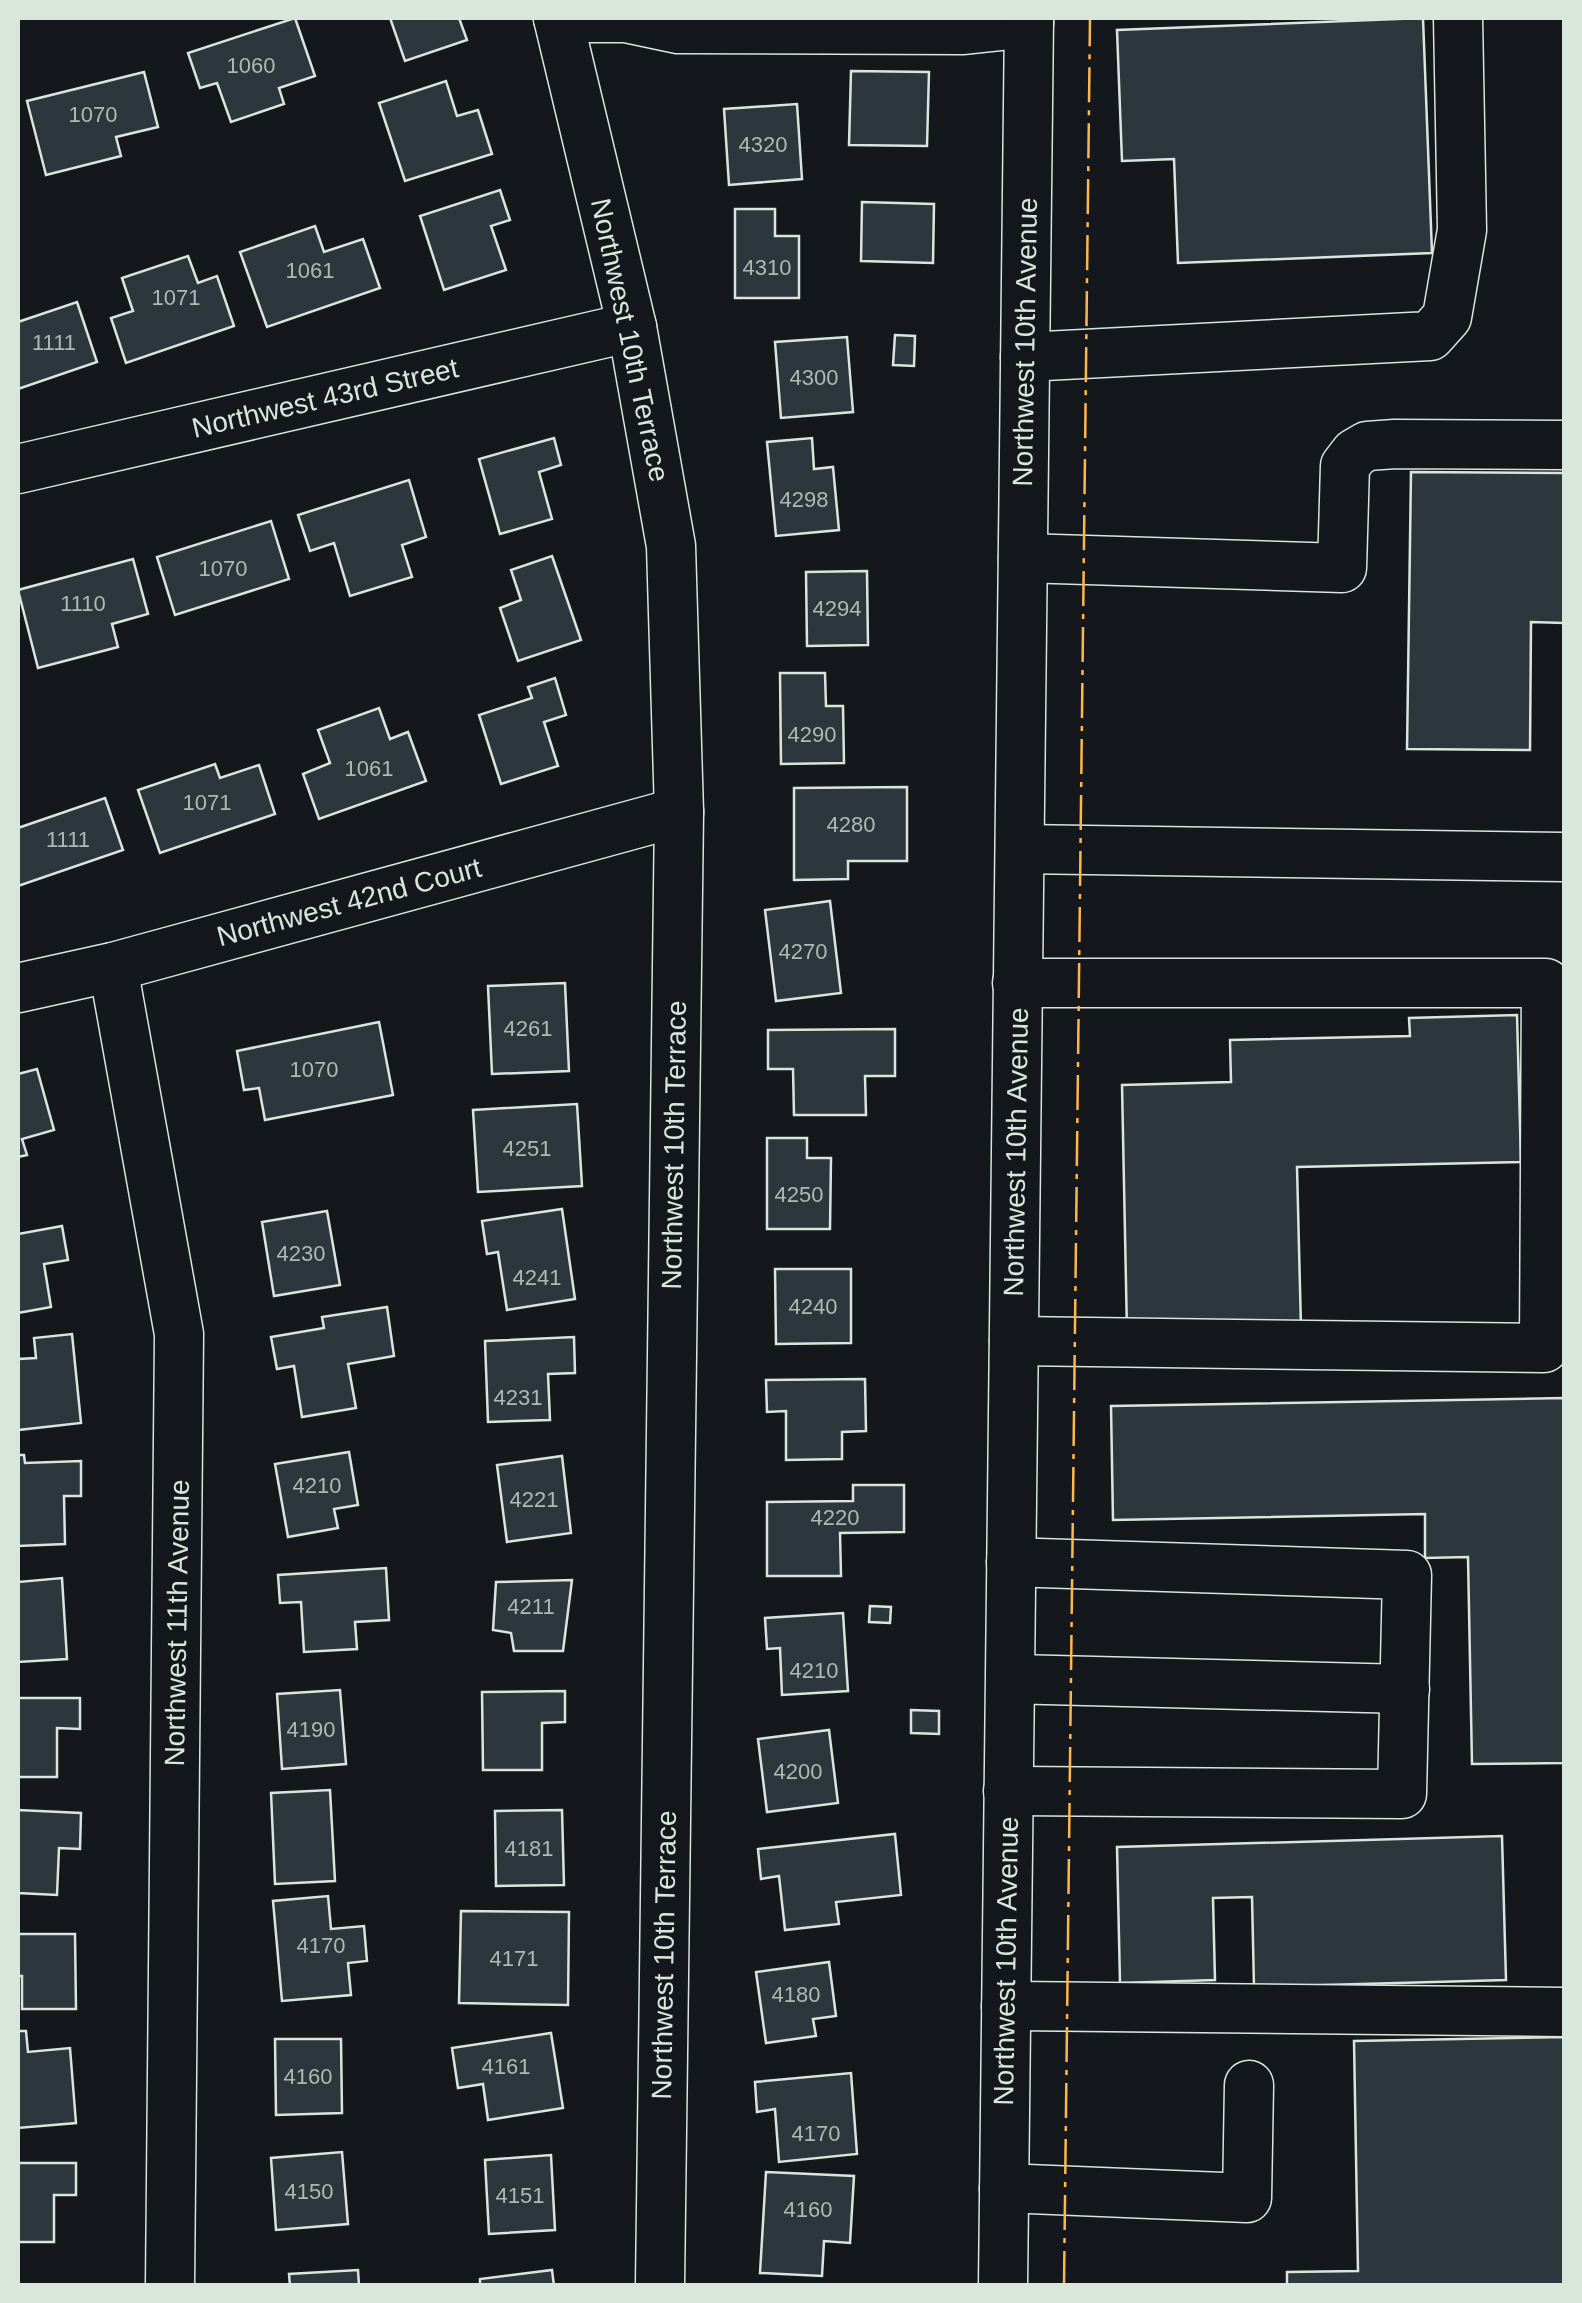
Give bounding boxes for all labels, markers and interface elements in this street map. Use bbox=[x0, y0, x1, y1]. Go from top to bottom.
house number: 1060 bbox=[227, 53, 275, 78]
house number: 1070 bbox=[69, 102, 117, 127]
house number: 4320 bbox=[739, 132, 787, 157]
street label: Northwest 10th Terrace bbox=[585, 195, 675, 485]
street label: Northwest 10th Avenue bbox=[1007, 197, 1043, 487]
house number: 4310 bbox=[743, 255, 791, 280]
house number: 1061 bbox=[286, 258, 334, 283]
house number: 1071 bbox=[152, 285, 200, 310]
house number: 1111 bbox=[32, 330, 76, 355]
street label: Northwest 43rd Street bbox=[189, 352, 461, 444]
house number: 4300 bbox=[790, 365, 838, 390]
house number: 4298 bbox=[780, 487, 828, 512]
house number: 1070 bbox=[199, 556, 247, 581]
house number: 1110 bbox=[60, 591, 106, 616]
house number: 4294 bbox=[813, 596, 861, 621]
house number: 4290 bbox=[788, 722, 836, 747]
house number: 1061 bbox=[345, 756, 393, 781]
house number: 1071 bbox=[183, 790, 231, 815]
house number: 4280 bbox=[827, 812, 875, 837]
house number: 1111 bbox=[46, 827, 90, 852]
street label: Northwest 42nd Court bbox=[213, 852, 485, 952]
house number: 4270 bbox=[779, 939, 827, 964]
street label: Northwest 10th Terrace bbox=[656, 1000, 692, 1290]
street label: Northwest 10th Avenue bbox=[998, 1007, 1034, 1297]
house number: 4261 bbox=[504, 1016, 552, 1041]
house number: 1070 bbox=[290, 1057, 338, 1082]
house number: 4251 bbox=[503, 1136, 551, 1161]
house number: 4250 bbox=[775, 1182, 823, 1207]
house number: 4230 bbox=[277, 1241, 325, 1266]
house number: 4241 bbox=[513, 1265, 561, 1290]
house number: 4240 bbox=[789, 1294, 837, 1319]
house number: 4231 bbox=[494, 1385, 542, 1410]
house number: 4210 bbox=[293, 1473, 341, 1498]
street label: Northwest 11th Avenue bbox=[159, 1479, 195, 1767]
house number: 4221 bbox=[510, 1487, 558, 1512]
house number: 4220 bbox=[811, 1505, 859, 1530]
house number: 4211 bbox=[507, 1594, 555, 1619]
house number: 4210 bbox=[790, 1658, 838, 1683]
house number: 4190 bbox=[287, 1717, 335, 1742]
house number: 4200 bbox=[774, 1759, 822, 1784]
street label: Northwest 10th Terrace bbox=[646, 1810, 682, 2100]
street label: Northwest 10th Avenue bbox=[988, 1816, 1024, 2106]
house number: 4181 bbox=[505, 1836, 553, 1861]
house number: 4170 bbox=[297, 1933, 345, 1958]
house number: 4171 bbox=[490, 1946, 538, 1971]
house number: 4180 bbox=[772, 1982, 820, 2007]
house number: 4161 bbox=[482, 2054, 530, 2079]
house number: 4160 bbox=[284, 2064, 332, 2089]
house number: 4170 bbox=[792, 2121, 840, 2146]
house number: 4150 bbox=[285, 2179, 333, 2204]
house number: 4151 bbox=[496, 2183, 544, 2208]
house number: 4160 bbox=[784, 2197, 832, 2222]

